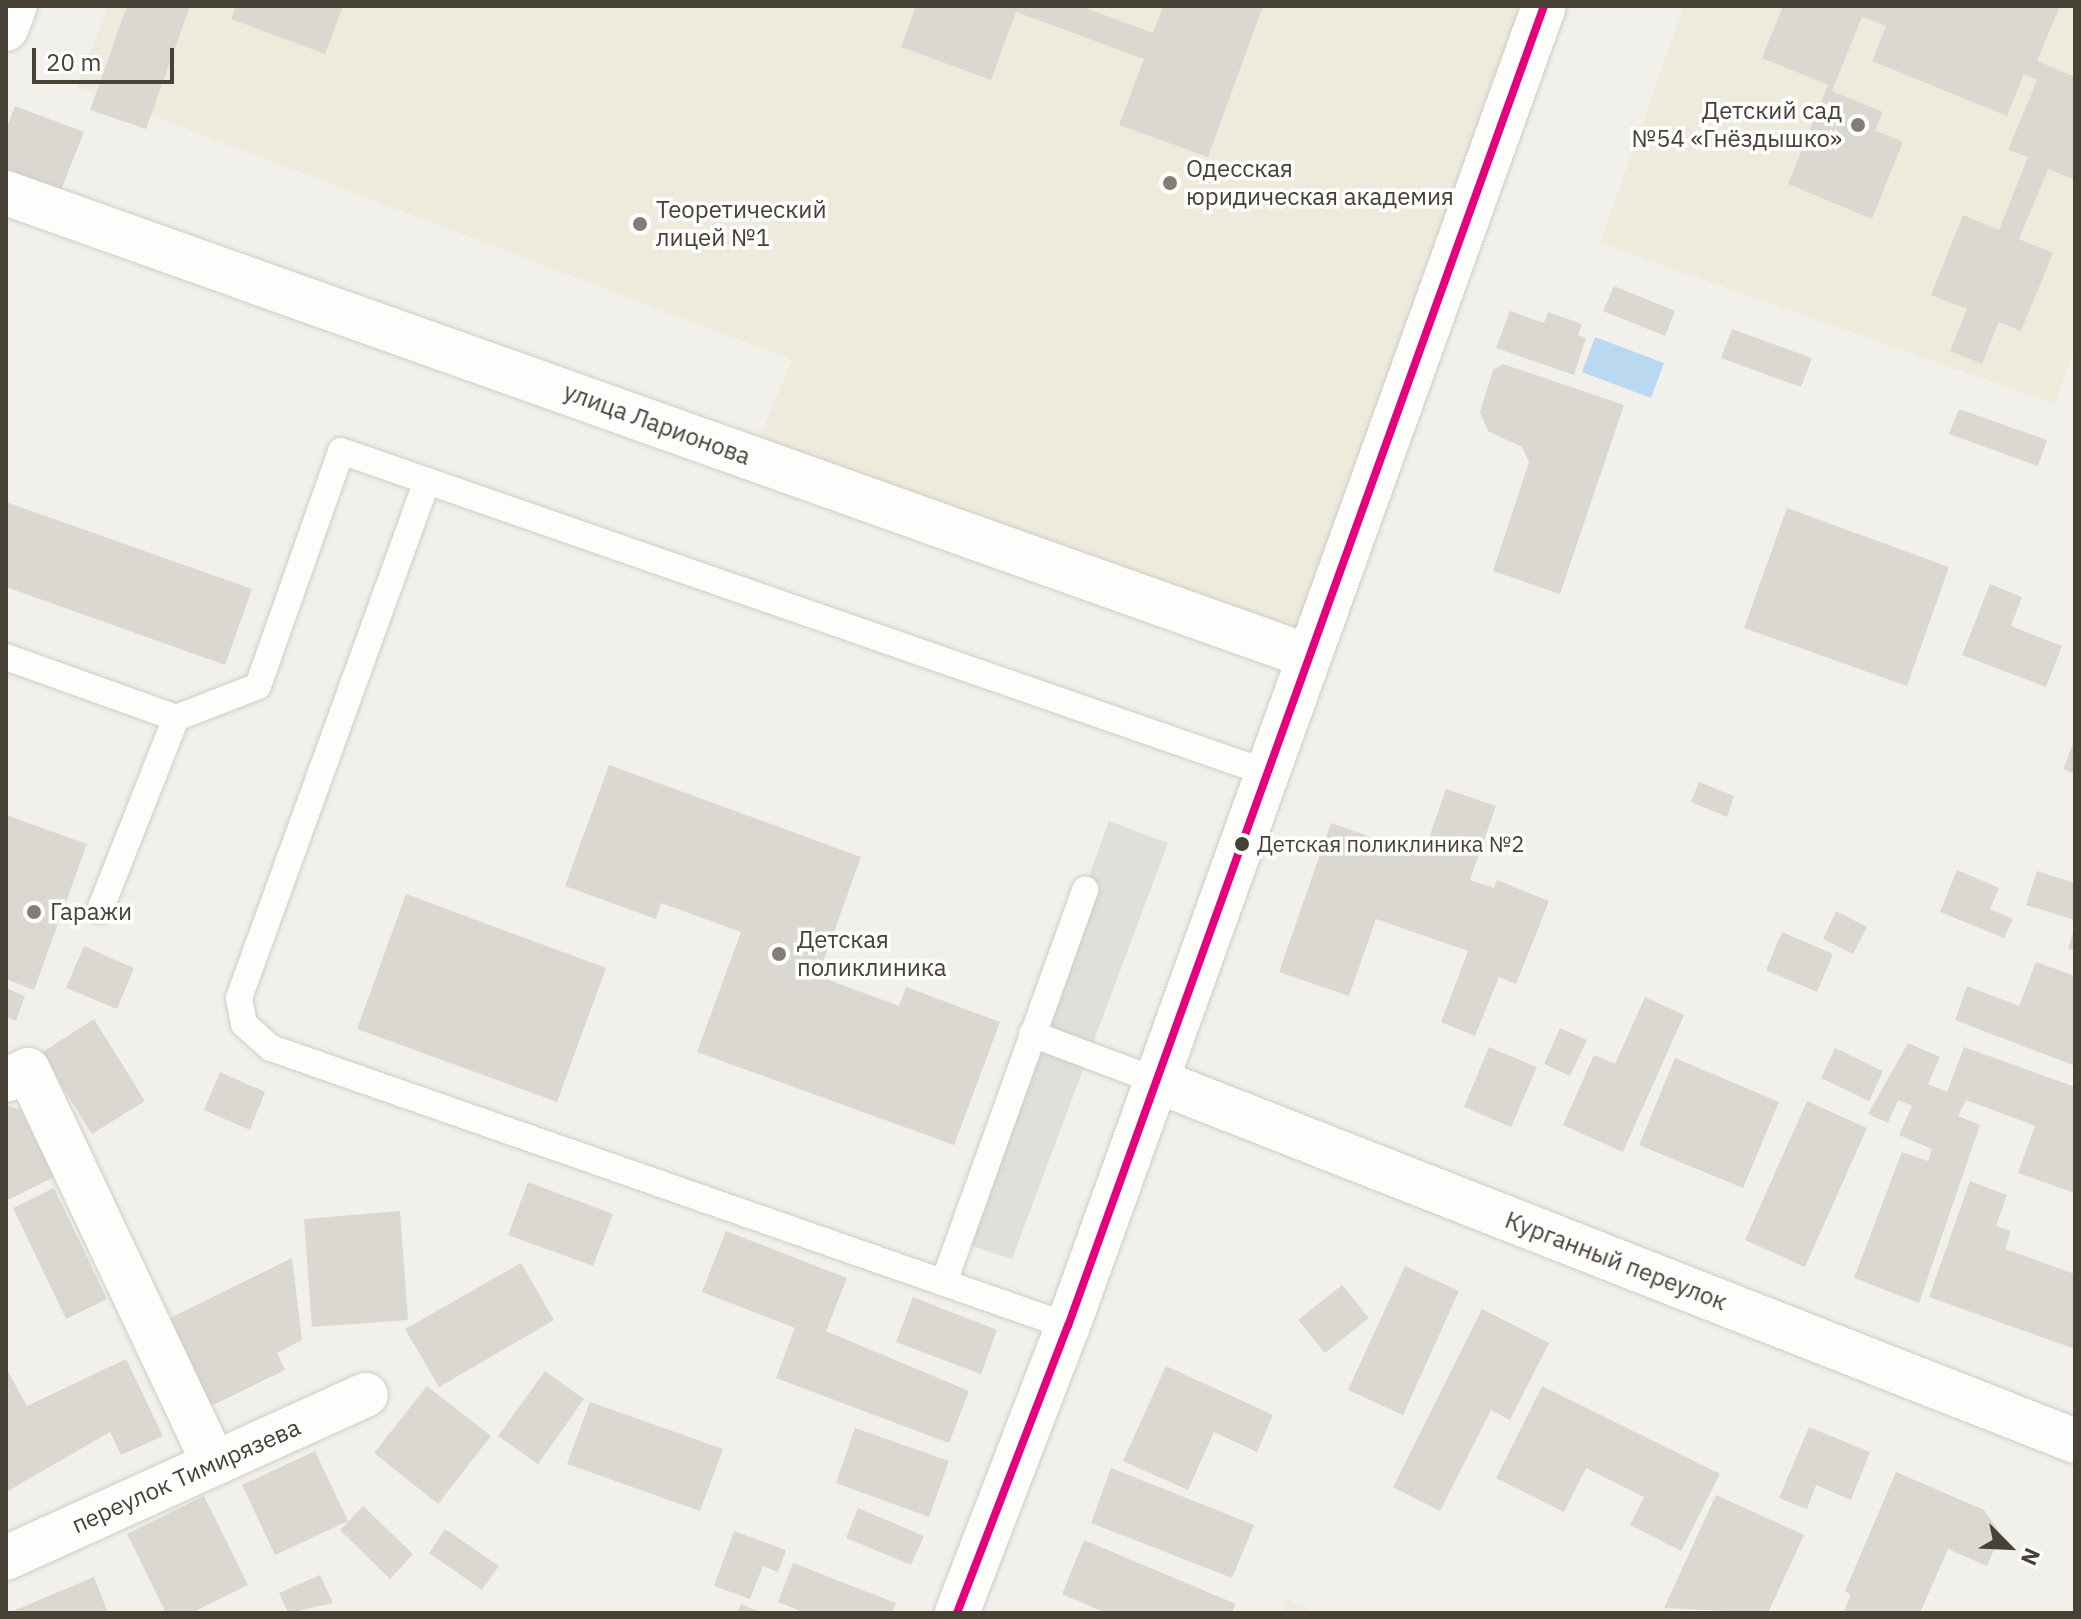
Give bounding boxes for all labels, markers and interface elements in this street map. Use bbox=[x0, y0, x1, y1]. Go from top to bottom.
scale bar bbox=[36, 32, 178, 82]
text: 20 m bbox=[46, 46, 101, 78]
place label: Детский сад №54 «Гнёздышко» bbox=[1632, 97, 1842, 153]
marker: Детский сад №54 «Гнёздышко» bbox=[1849, 116, 1867, 134]
place label: Одесская юридическая академия bbox=[1186, 155, 1454, 211]
marker: Одесская юридическая академия bbox=[1161, 174, 1179, 192]
place label: Теоретический лицей №1 bbox=[656, 196, 827, 252]
marker: Теоретический лицей №1 bbox=[631, 215, 649, 233]
street label: улица Ларионова bbox=[560, 377, 754, 471]
place label: Детская поликлиника №2 bbox=[1257, 831, 1525, 857]
marker: Детская поликлиника №2 bbox=[1234, 836, 1250, 852]
place label: Гаражи bbox=[50, 898, 132, 926]
marker: Гаражи bbox=[25, 903, 43, 921]
place label: Детская поликлиника bbox=[797, 926, 947, 982]
marker: Детская поликлиника bbox=[768, 943, 790, 965]
street label: Курганный переулок bbox=[1501, 1205, 1731, 1317]
street label: переулок Тимирязева bbox=[67, 1413, 305, 1539]
north arrow bbox=[1969, 1507, 2049, 1587]
text: N bbox=[2015, 1544, 2048, 1570]

